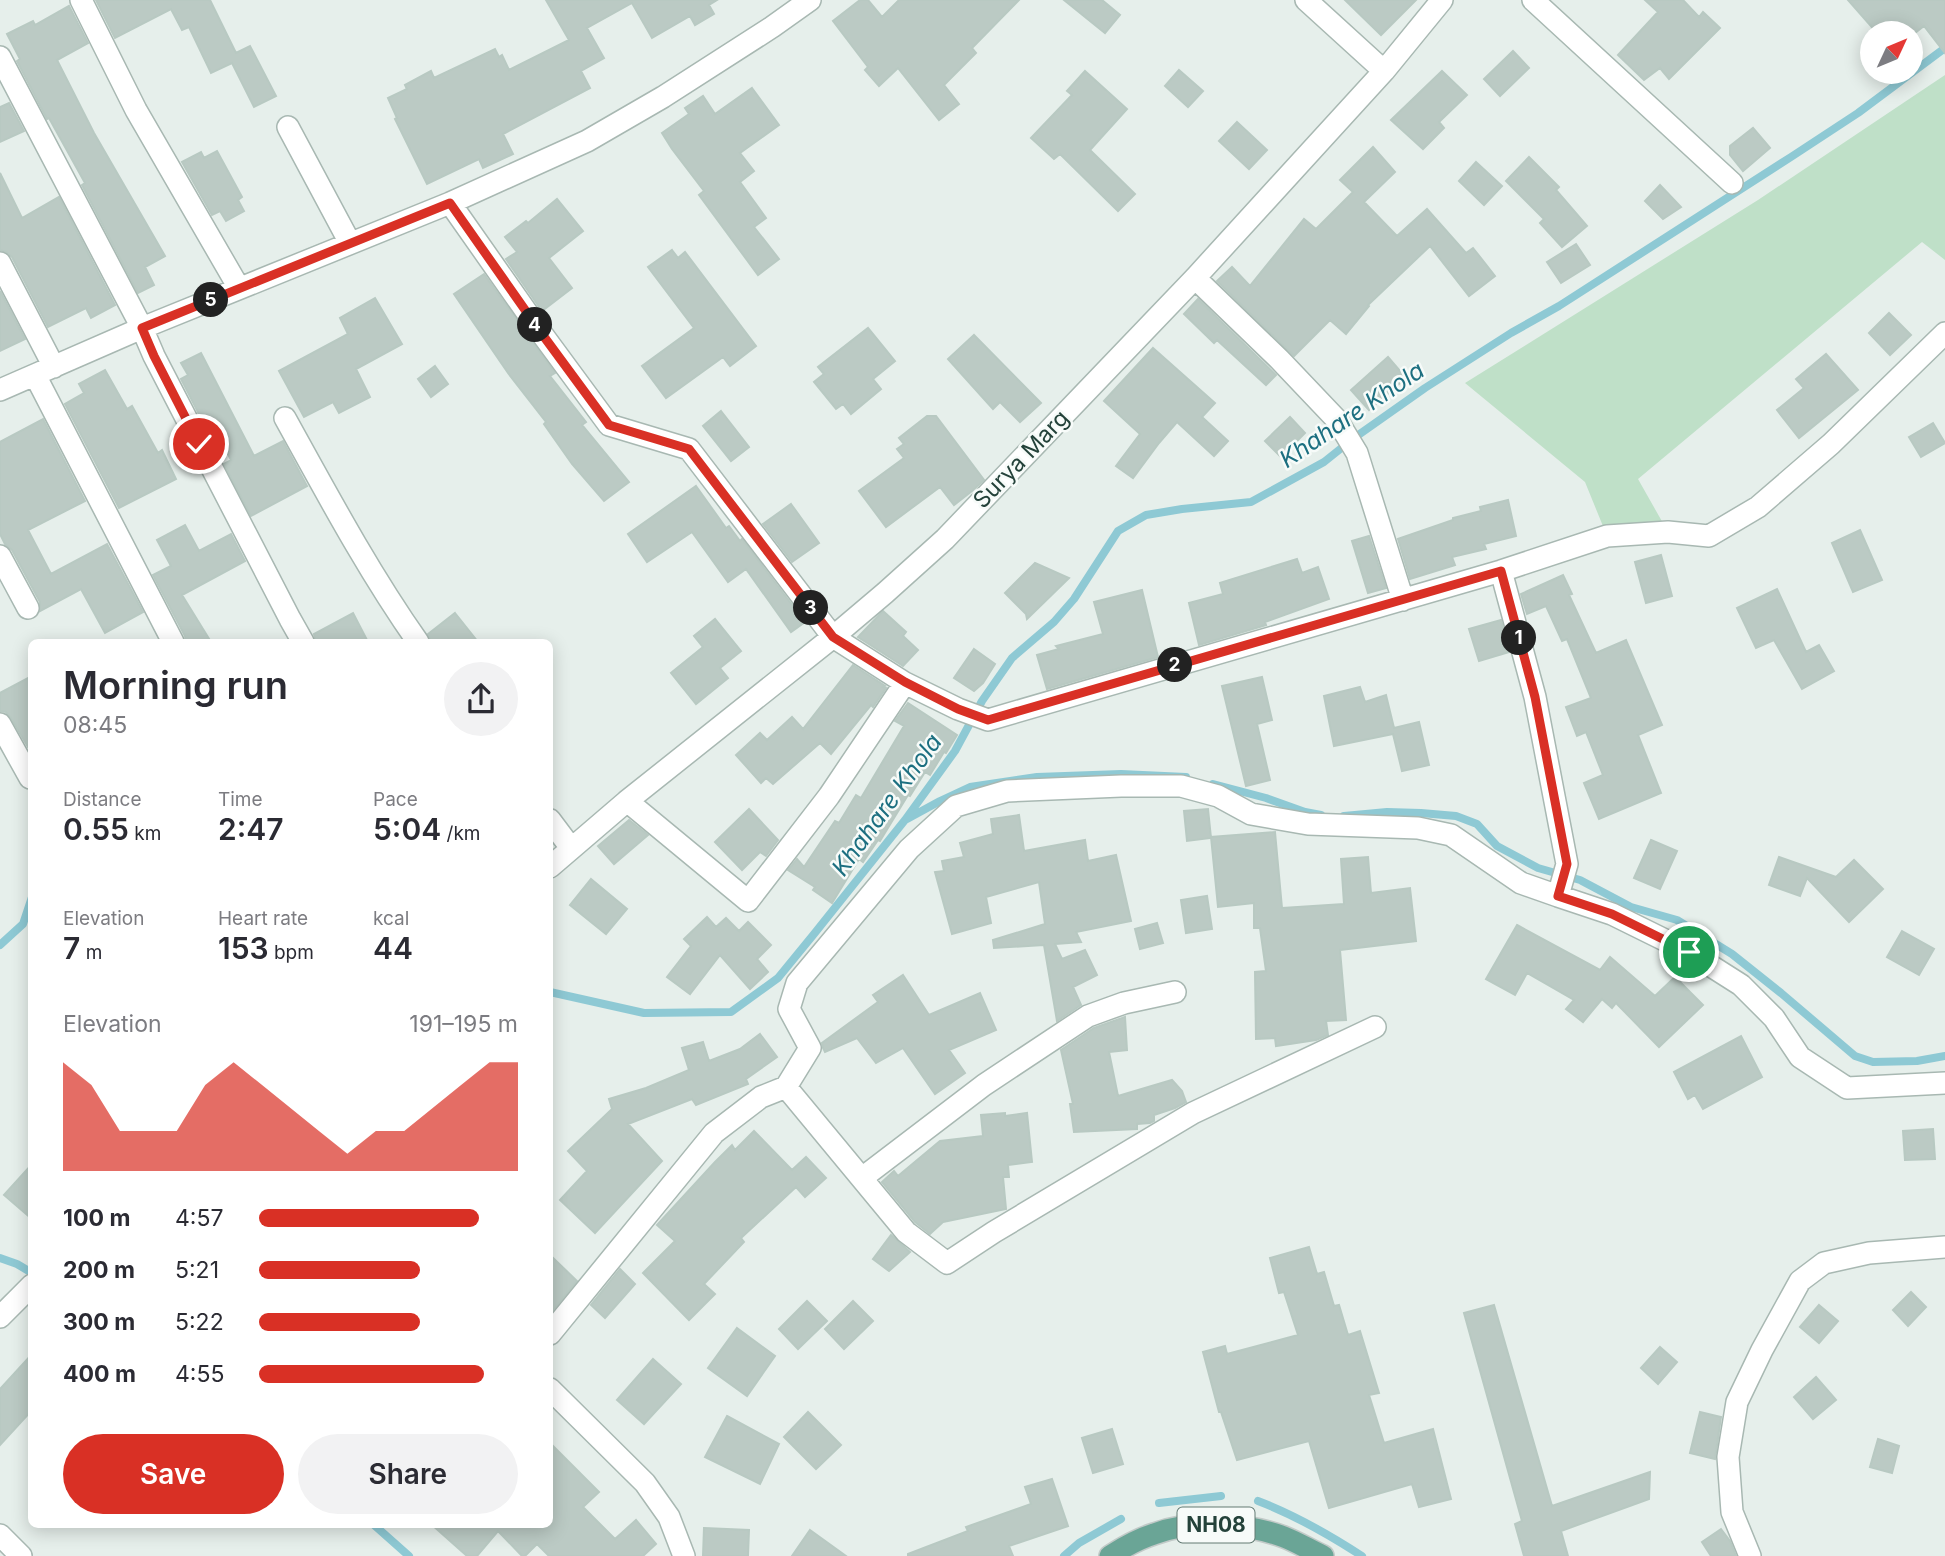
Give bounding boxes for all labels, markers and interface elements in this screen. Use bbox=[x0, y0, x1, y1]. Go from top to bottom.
north arrow bbox=[1860, 21, 1923, 84]
map controls bbox=[1860, 21, 1923, 84]
pin: 5 bbox=[194, 282, 228, 318]
text: 5 bbox=[204, 288, 217, 311]
pin: 4 bbox=[518, 308, 552, 342]
text: 4 bbox=[528, 313, 541, 336]
water label: Khahare Khola bbox=[1274, 355, 1430, 474]
street label: Surya Marg bbox=[967, 404, 1075, 514]
pin bbox=[169, 414, 229, 474]
icon: check bbox=[180, 425, 218, 463]
pin: 3 bbox=[794, 590, 828, 626]
text: 3 bbox=[804, 596, 817, 619]
pin: 1 bbox=[1502, 620, 1536, 656]
text: 1 bbox=[1514, 626, 1523, 649]
pin: 2 bbox=[1158, 648, 1192, 682]
text: 2 bbox=[1169, 653, 1180, 676]
text: Morning run bbox=[63, 662, 288, 708]
button: share bbox=[444, 662, 518, 736]
text: 08:45 bbox=[63, 711, 127, 739]
water label: Khahare Khola bbox=[825, 728, 948, 881]
text: Distance bbox=[63, 788, 141, 811]
text: Time bbox=[218, 788, 263, 811]
text: Pace bbox=[373, 788, 418, 811]
text: 0.55 bbox=[63, 811, 129, 847]
text: 2:47 bbox=[218, 811, 284, 847]
text: 5:04 bbox=[373, 811, 441, 847]
text: km bbox=[129, 822, 161, 845]
text: /km bbox=[441, 822, 480, 845]
text: Elevation bbox=[63, 907, 144, 930]
text: Heart rate bbox=[218, 907, 308, 930]
text: kcal bbox=[373, 907, 409, 930]
pin bbox=[1659, 922, 1719, 982]
text: 7 bbox=[63, 930, 80, 966]
text: 153 bbox=[218, 930, 269, 966]
text: 44 bbox=[373, 930, 413, 966]
icon: arrive bbox=[1670, 933, 1708, 971]
text: m bbox=[80, 941, 102, 964]
text: bpm bbox=[269, 941, 314, 964]
text: Elevation bbox=[63, 1010, 162, 1038]
text: 191–195 m bbox=[409, 1010, 518, 1038]
text: 100 m bbox=[63, 1204, 130, 1232]
text: 4:57 bbox=[175, 1204, 223, 1232]
text: 200 m bbox=[63, 1256, 135, 1284]
text: 5:21 bbox=[175, 1256, 219, 1284]
text: 300 m bbox=[63, 1308, 135, 1336]
text: 5:22 bbox=[175, 1308, 224, 1336]
text: 400 m bbox=[63, 1360, 136, 1388]
text: 4:55 bbox=[175, 1360, 224, 1388]
button: Save bbox=[63, 1434, 284, 1514]
button: Share bbox=[298, 1434, 518, 1514]
road number: NH08 bbox=[1178, 1508, 1254, 1542]

